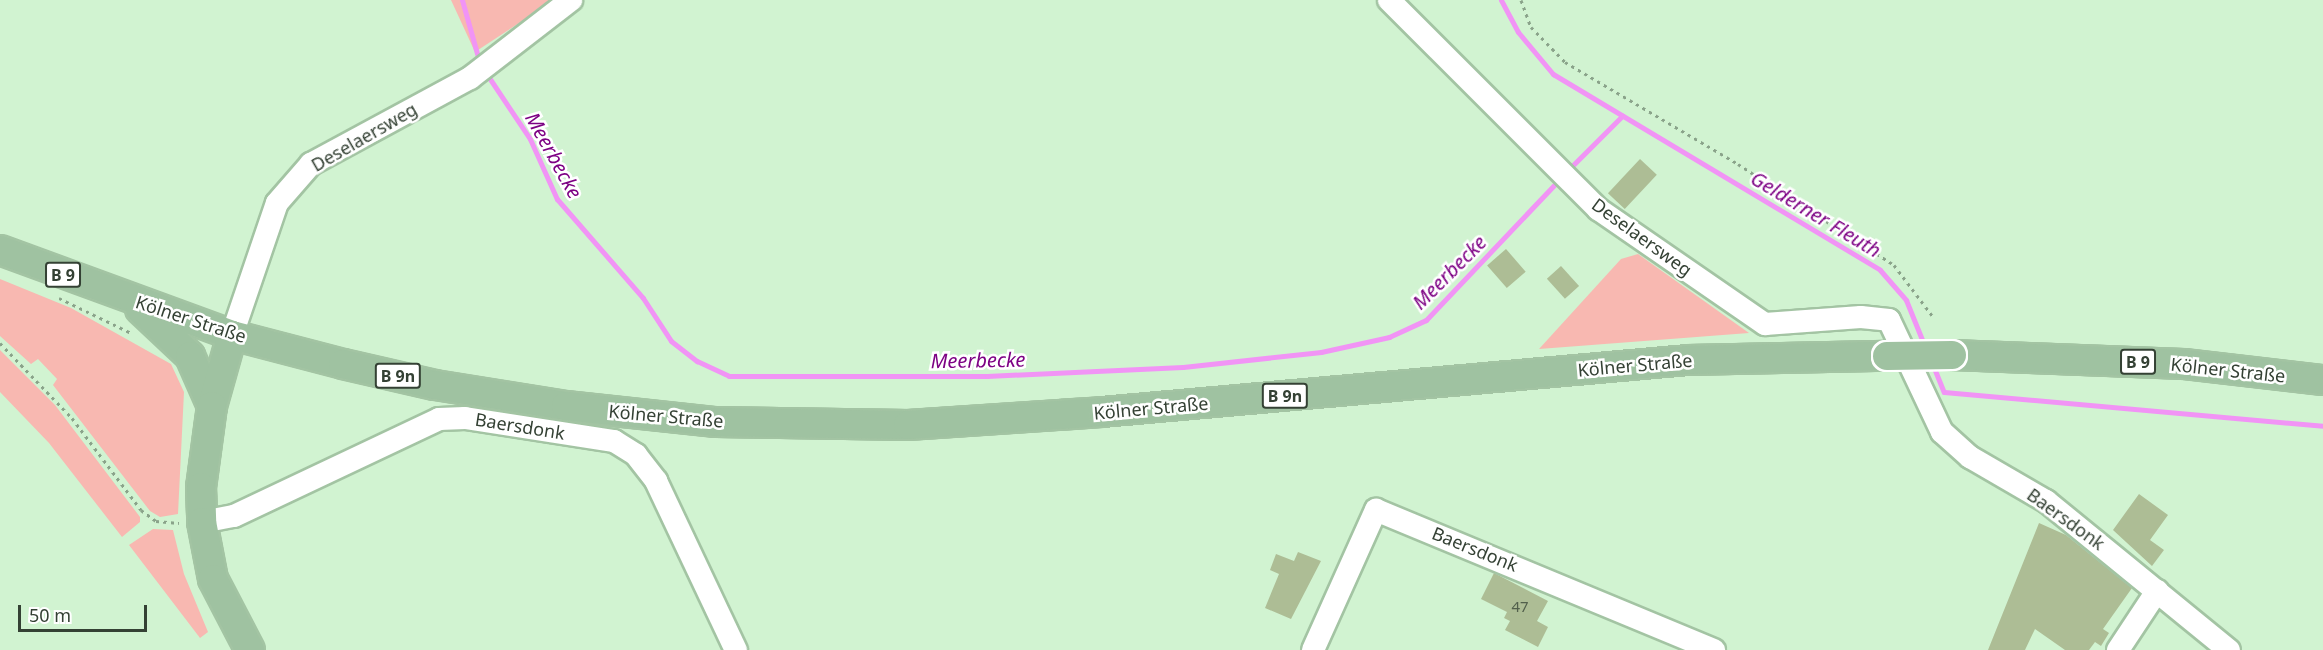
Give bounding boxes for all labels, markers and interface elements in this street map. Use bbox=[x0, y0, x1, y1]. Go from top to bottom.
street label: Deselaersweg bbox=[307, 98, 421, 176]
water label: Meerbecke bbox=[521, 108, 587, 202]
water label: Gelderner Fleuth bbox=[1747, 166, 1885, 262]
street label: Deselaersweg bbox=[1588, 193, 1696, 281]
water label: Meerbecke bbox=[1407, 230, 1491, 314]
road number: B 9 bbox=[45, 262, 81, 288]
street label: Kölner Straße bbox=[133, 291, 249, 347]
water label: Meerbecke bbox=[930, 347, 1026, 373]
street label: Kölner Straße bbox=[1577, 349, 1693, 381]
road number: B 9 bbox=[2120, 349, 2156, 375]
street label: Kölner Straße bbox=[2170, 353, 2286, 387]
road number: B 9n bbox=[374, 363, 422, 389]
road number: B 9n bbox=[1261, 383, 1309, 409]
street label: Kölner Straße bbox=[1093, 392, 1209, 424]
street label: Kölner Straße bbox=[608, 400, 724, 432]
street label: Baersdonk bbox=[474, 408, 566, 444]
street label: Baersdonk bbox=[2023, 484, 2109, 554]
street label: Baersdonk bbox=[1429, 522, 1521, 576]
scale bar bbox=[21, 593, 150, 631]
house number: 47 bbox=[1511, 598, 1529, 616]
text: 50 m bbox=[29, 603, 71, 627]

